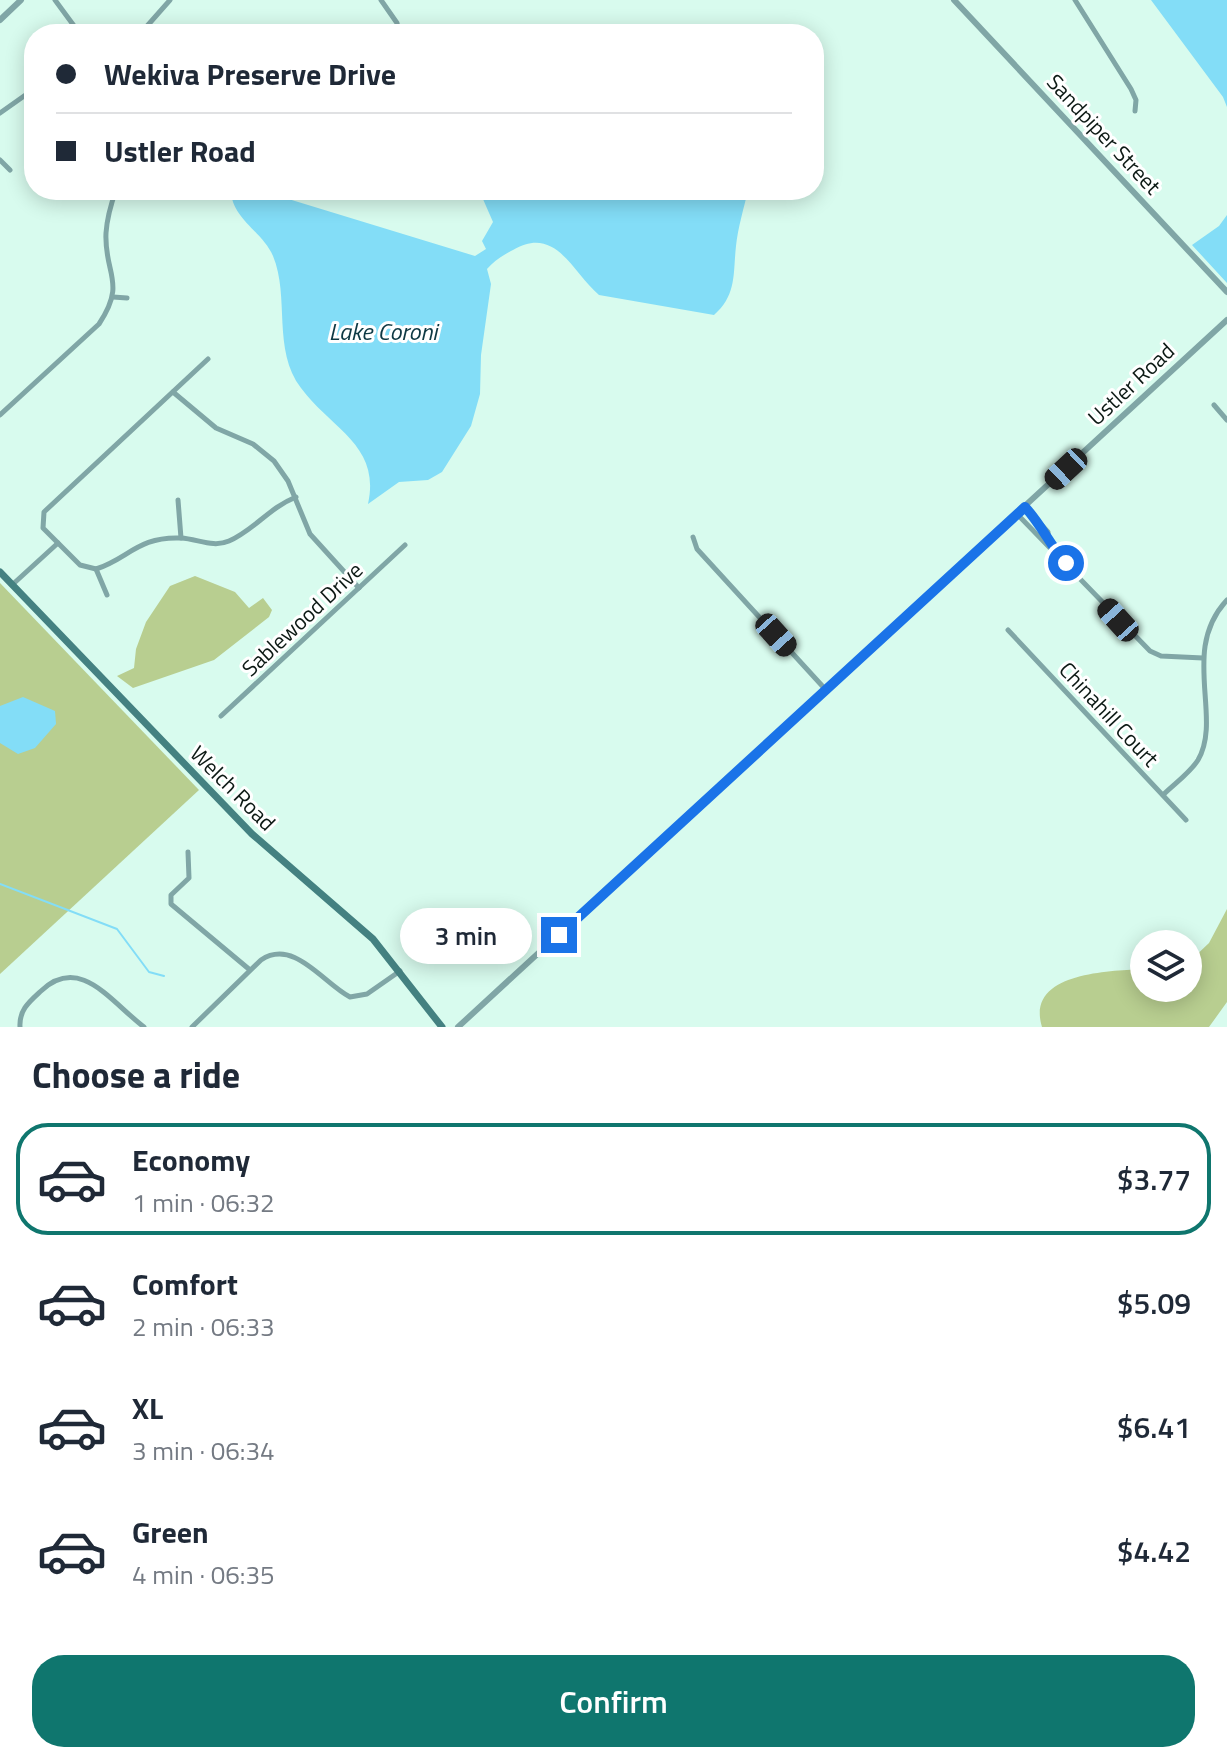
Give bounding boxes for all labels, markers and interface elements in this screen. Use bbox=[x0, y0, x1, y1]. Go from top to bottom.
text: Wekiva Preserve Drive bbox=[104, 51, 396, 97]
street label: Sandpiper Street bbox=[1039, 66, 1169, 202]
text: Ustler Road bbox=[104, 128, 256, 174]
water label: Lake Coroni bbox=[329, 313, 440, 349]
street label: Ustler Road bbox=[1080, 335, 1182, 433]
car bbox=[1040, 444, 1092, 494]
route start bbox=[1048, 545, 1084, 581]
street label: Sablewood Drive bbox=[234, 554, 370, 684]
car bbox=[1093, 594, 1143, 646]
car bbox=[751, 609, 801, 661]
street label: Chinahill Court bbox=[1051, 654, 1167, 775]
street label: Welch Road bbox=[182, 737, 284, 839]
callout: 3 min bbox=[399, 907, 531, 963]
text: 3 min bbox=[435, 916, 497, 955]
route end bbox=[541, 917, 577, 953]
map controls bbox=[1130, 930, 1202, 1002]
button: layers bbox=[1130, 930, 1202, 1002]
text: Choose a ride bbox=[32, 1047, 240, 1102]
text: Economy bbox=[132, 1137, 250, 1183]
icon: car bbox=[36, 1143, 108, 1215]
text: $3.77 bbox=[1117, 1156, 1191, 1202]
text: 1 min · 06:32 bbox=[132, 1183, 275, 1222]
text: Comfort bbox=[132, 1261, 238, 1307]
icon: car bbox=[36, 1267, 108, 1339]
text: $5.09 bbox=[1117, 1280, 1191, 1326]
text: 2 min · 06:33 bbox=[132, 1307, 275, 1346]
text: XL bbox=[132, 1385, 163, 1431]
icon: car bbox=[36, 1391, 108, 1463]
text: $6.41 bbox=[1117, 1404, 1191, 1450]
text: 3 min · 06:34 bbox=[132, 1431, 275, 1470]
text: Green bbox=[132, 1509, 209, 1555]
icon: car bbox=[36, 1515, 108, 1587]
text: $4.42 bbox=[1117, 1528, 1191, 1574]
text: 4 min · 06:35 bbox=[132, 1555, 275, 1594]
button: Confirm bbox=[32, 1655, 1195, 1747]

